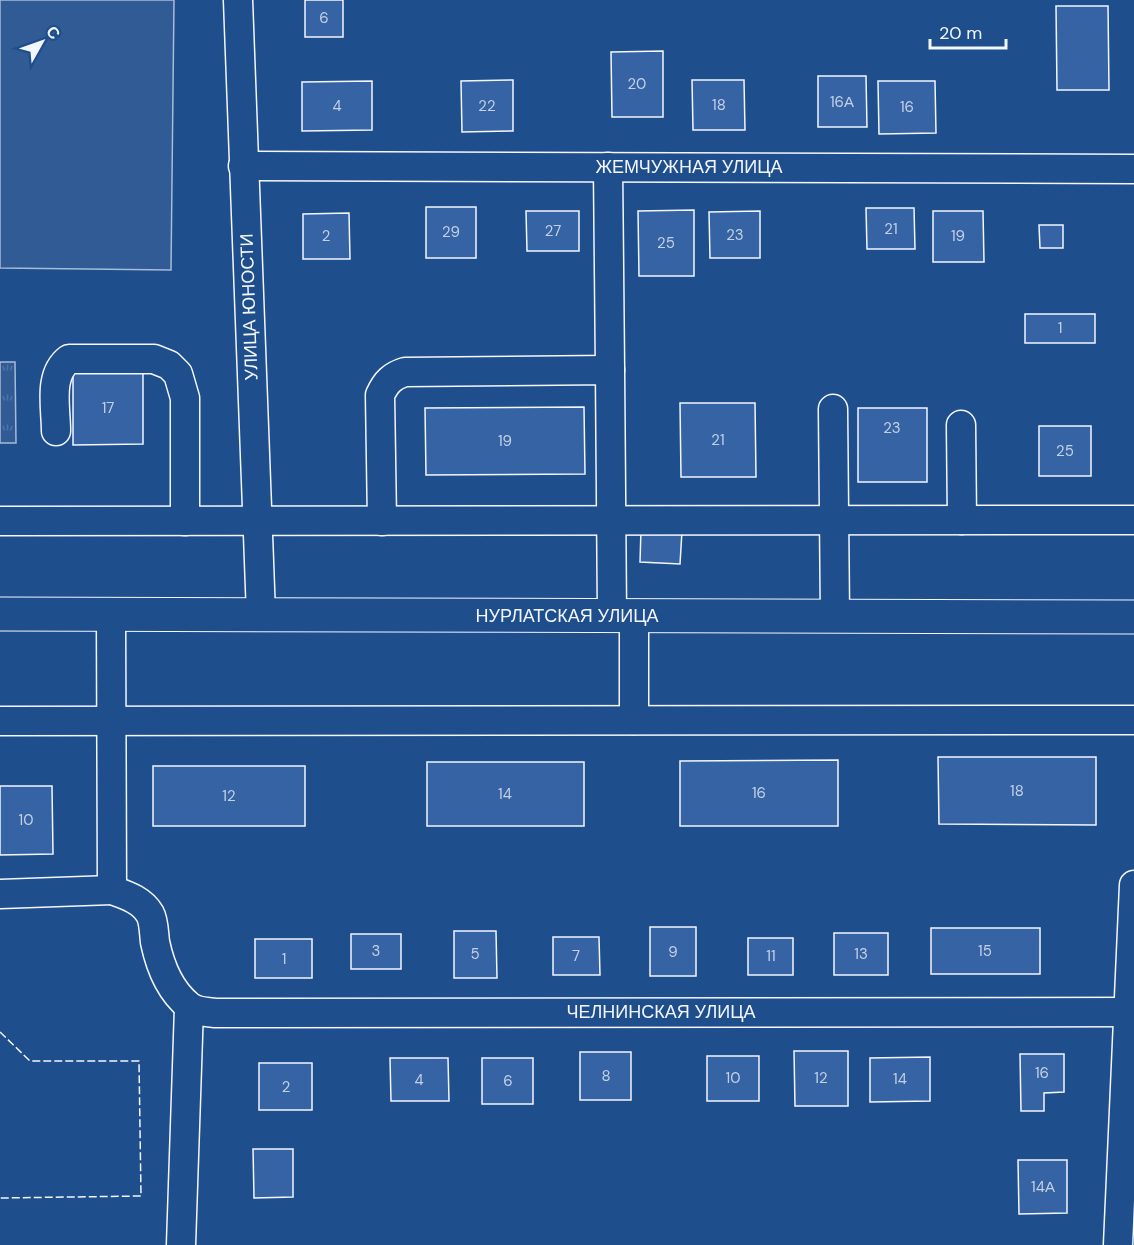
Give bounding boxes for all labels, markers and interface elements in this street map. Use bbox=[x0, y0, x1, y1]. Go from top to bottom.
house number: 6 bbox=[319, 8, 329, 28]
north arrow bbox=[12, 12, 72, 72]
scale bar bbox=[930, 12, 1006, 50]
text: 20 m bbox=[939, 21, 982, 45]
text: С bbox=[41, 22, 65, 44]
house number: 20 bbox=[628, 74, 646, 94]
house number: 16А bbox=[830, 92, 854, 112]
house number: 18 bbox=[712, 95, 726, 115]
house number: 4 bbox=[332, 96, 342, 116]
house number: 22 bbox=[478, 96, 496, 116]
house number: 16 bbox=[900, 97, 914, 117]
street label: ЖЕМЧУЖНАЯ УЛИЦА bbox=[595, 155, 783, 179]
house number: 21 bbox=[884, 219, 898, 239]
house number: 27 bbox=[545, 221, 561, 241]
house number: 29 bbox=[442, 222, 460, 242]
house number: 23 bbox=[726, 225, 744, 245]
house number: 2 bbox=[322, 226, 330, 246]
house number: 19 bbox=[951, 226, 965, 246]
street label: УЛИЦА ЮНОСТИ bbox=[234, 233, 264, 381]
house number: 25 bbox=[657, 233, 675, 253]
house number: 1 bbox=[1058, 318, 1062, 338]
house number: 17 bbox=[102, 398, 114, 418]
house number: 23 bbox=[883, 418, 901, 438]
house number: 21 bbox=[711, 430, 725, 450]
house number: 19 bbox=[498, 431, 512, 451]
house number: 25 bbox=[1056, 441, 1074, 461]
street label: НУРЛАТСКАЯ УЛИЦА bbox=[475, 604, 659, 628]
house number: 18 bbox=[1010, 781, 1024, 801]
house number: 16 bbox=[752, 783, 766, 803]
house number: 14 bbox=[498, 784, 512, 804]
house number: 12 bbox=[222, 786, 236, 806]
house number: 10 bbox=[19, 810, 33, 830]
house number: 3 bbox=[372, 941, 380, 961]
house number: 15 bbox=[978, 941, 992, 961]
house number: 9 bbox=[668, 942, 678, 962]
house number: 5 bbox=[470, 944, 480, 964]
house number: 13 bbox=[854, 944, 868, 964]
house number: 7 bbox=[572, 946, 580, 966]
house number: 11 bbox=[766, 946, 776, 966]
house number: 1 bbox=[282, 949, 286, 969]
street label: ЧЕЛНИНСКАЯ УЛИЦА bbox=[567, 1000, 755, 1024]
house number: 16 bbox=[1035, 1063, 1049, 1083]
house number: 8 bbox=[601, 1066, 611, 1086]
house number: 10 bbox=[726, 1068, 740, 1088]
house number: 12 bbox=[814, 1068, 828, 1088]
house number: 14 bbox=[893, 1069, 907, 1089]
house number: 4 bbox=[414, 1070, 424, 1090]
house number: 6 bbox=[503, 1071, 513, 1091]
house number: 2 bbox=[282, 1077, 290, 1097]
house number: 14А bbox=[1031, 1177, 1055, 1197]

